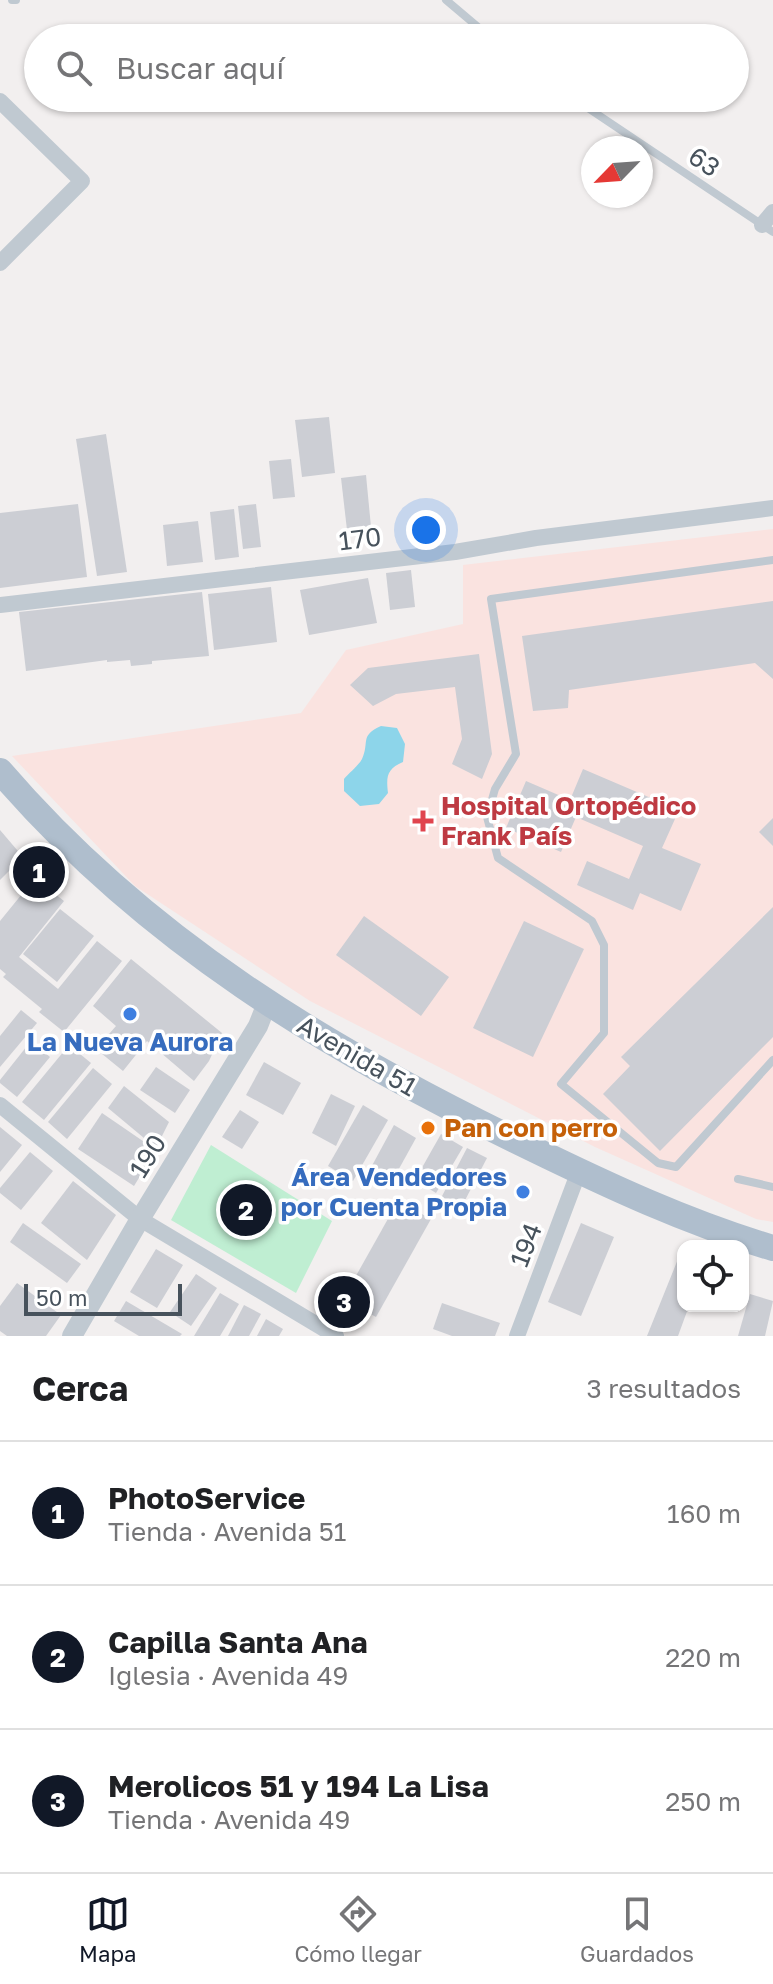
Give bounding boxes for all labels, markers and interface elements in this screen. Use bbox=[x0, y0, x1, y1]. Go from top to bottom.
search box bbox=[24, 24, 749, 112]
icon: search bbox=[52, 46, 96, 90]
text: Buscar aquí bbox=[116, 50, 284, 86]
north arrow bbox=[581, 136, 653, 208]
street label: 63 bbox=[683, 140, 726, 183]
your location bbox=[406, 510, 446, 550]
street label: 170 bbox=[337, 521, 383, 556]
place label: Hospital Ortopédico Frank País bbox=[441, 790, 696, 851]
marker: Hospital Ortopédico Frank País bbox=[412, 810, 434, 832]
pin: 1 bbox=[13, 842, 65, 902]
marker: La Nueva Aurora bbox=[121, 1005, 139, 1023]
street label: Avenida 51 bbox=[292, 1009, 423, 1102]
place label: La Nueva Aurora bbox=[27, 1026, 233, 1057]
place label: Pan con perro bbox=[444, 1112, 618, 1143]
marker: Pan con perro bbox=[419, 1119, 437, 1137]
street label: 190 bbox=[123, 1129, 173, 1183]
place label: Área Vendedores por Cuenta Propia bbox=[281, 1161, 507, 1222]
pin: 2 bbox=[220, 1180, 272, 1240]
marker: Área Vendedores por Cuenta Propia bbox=[514, 1183, 532, 1201]
street label: 194 bbox=[503, 1219, 548, 1271]
map controls bbox=[677, 1240, 749, 1312]
button: locate bbox=[677, 1240, 749, 1312]
pin: 3 bbox=[318, 1272, 370, 1332]
scale bar bbox=[24, 1280, 182, 1316]
text: 50 m bbox=[36, 1284, 87, 1311]
text: Cerca bbox=[32, 1368, 128, 1408]
text: 3 resultados bbox=[587, 1373, 741, 1404]
text: PhotoService bbox=[108, 1480, 306, 1516]
text: 1 bbox=[51, 1498, 65, 1529]
text: 160 m bbox=[667, 1498, 741, 1529]
text: Tienda · Avenida 51 bbox=[108, 1516, 346, 1547]
text: Capilla Santa Ana bbox=[108, 1624, 368, 1660]
text: 2 bbox=[50, 1642, 66, 1673]
text: 220 m bbox=[665, 1642, 741, 1673]
text: Iglesia · Avenida 49 bbox=[108, 1660, 348, 1691]
text: Merolicos 51 y 194 La Lisa bbox=[108, 1768, 489, 1804]
text: 3 bbox=[50, 1786, 66, 1817]
text: 250 m bbox=[665, 1786, 741, 1817]
text: Tienda · Avenida 49 bbox=[108, 1804, 350, 1835]
tab: Mapa bbox=[79, 1892, 136, 1967]
tab: Cómo llegar bbox=[294, 1892, 422, 1967]
tab: Guardados bbox=[580, 1892, 694, 1967]

